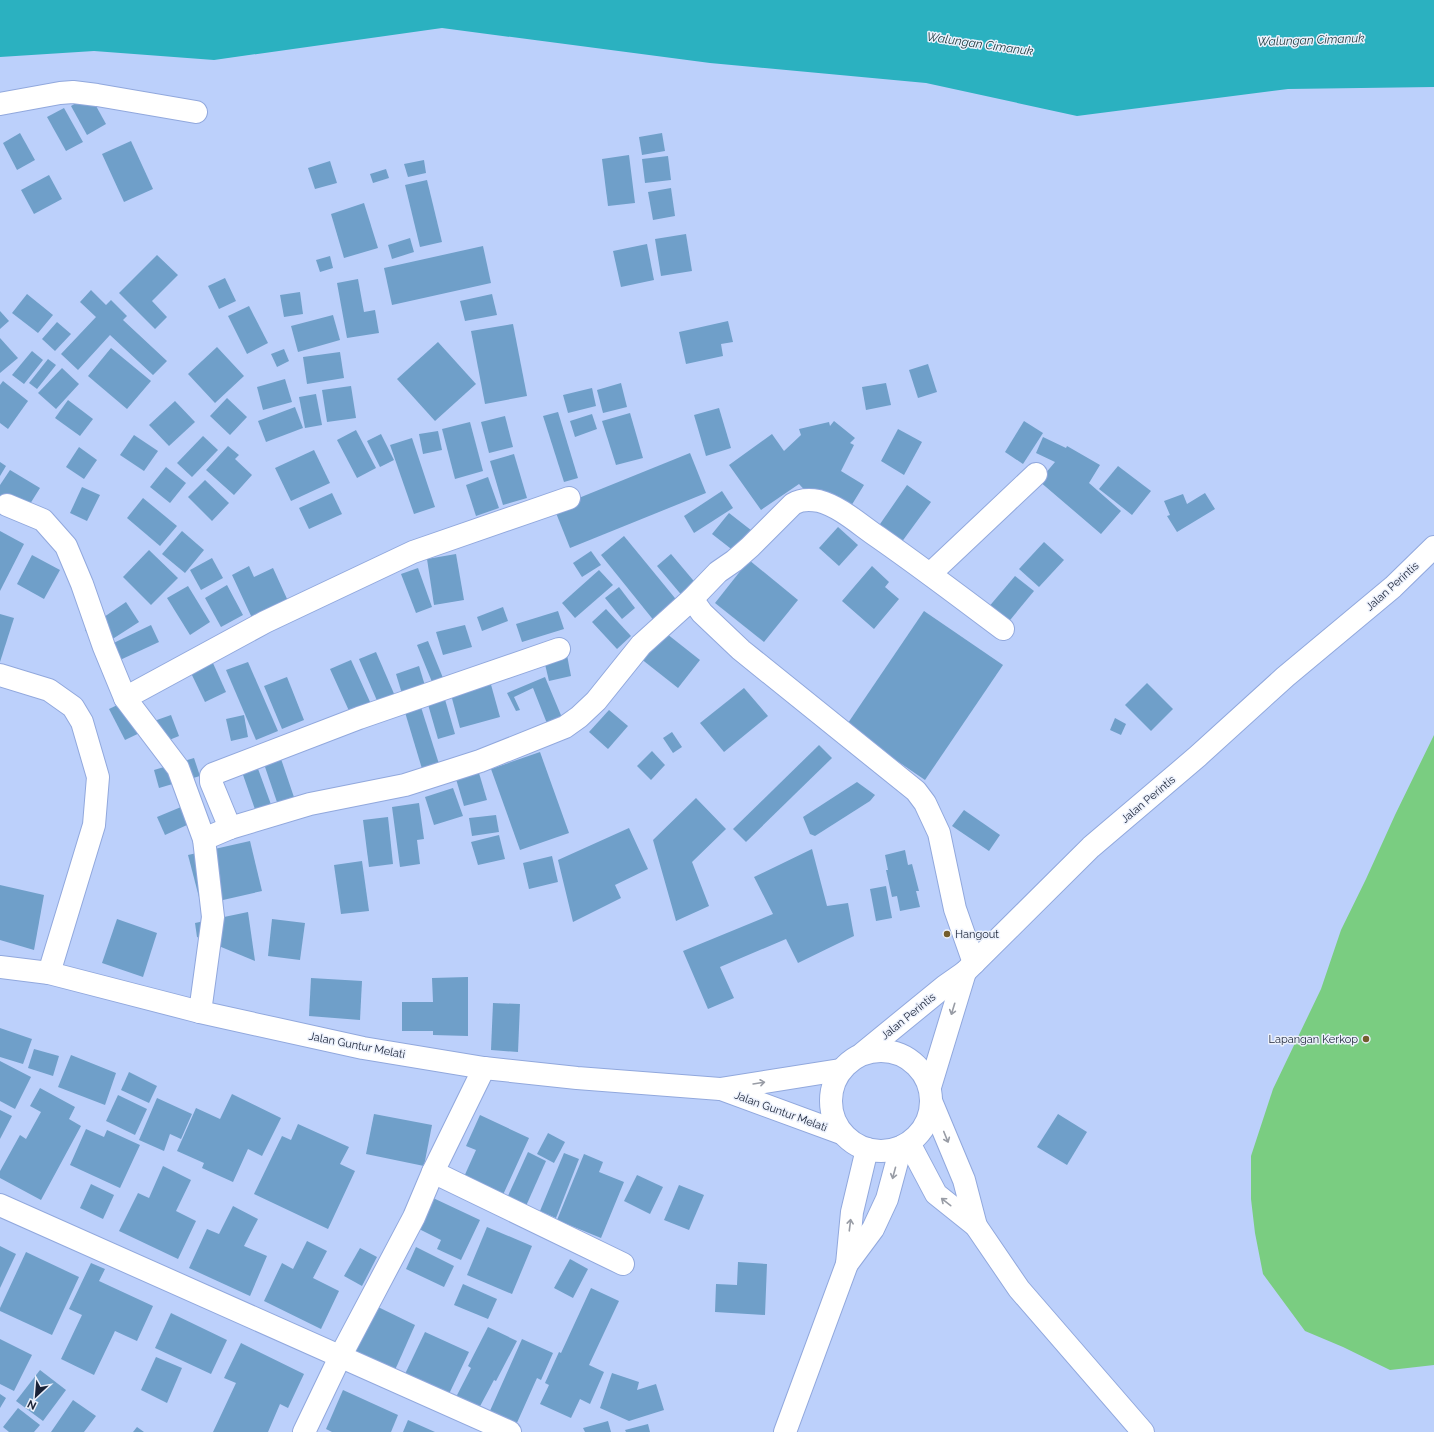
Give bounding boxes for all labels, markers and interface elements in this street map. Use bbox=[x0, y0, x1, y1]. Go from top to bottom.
water label: Walungan Cimanuk bbox=[926, 30, 1035, 58]
water label: Walungan Cimanuk bbox=[1257, 31, 1365, 49]
street label: Jalan Perintis bbox=[1363, 559, 1421, 613]
street label: Jalan Perintis bbox=[1119, 773, 1178, 826]
place label: Hangout bbox=[955, 928, 999, 941]
marker: Hangout bbox=[942, 929, 952, 939]
street label: Jalan Perintis bbox=[878, 990, 938, 1042]
one-way arrow bbox=[949, 1003, 956, 1016]
street label: Jalan Guntur Melati bbox=[308, 1030, 406, 1061]
place label: Lapangan Kerkop bbox=[1268, 1033, 1358, 1046]
marker: Lapangan Kerkop bbox=[1361, 1034, 1371, 1044]
one-way arrow bbox=[752, 1079, 765, 1087]
street label: Jalan Guntur Melati bbox=[733, 1089, 829, 1134]
one-way arrow bbox=[943, 1131, 951, 1143]
one-way arrow bbox=[890, 1166, 897, 1179]
one-way arrow bbox=[940, 1197, 951, 1206]
one-way arrow bbox=[846, 1219, 854, 1232]
north arrow bbox=[16, 1376, 56, 1416]
text: N bbox=[25, 1397, 38, 1412]

